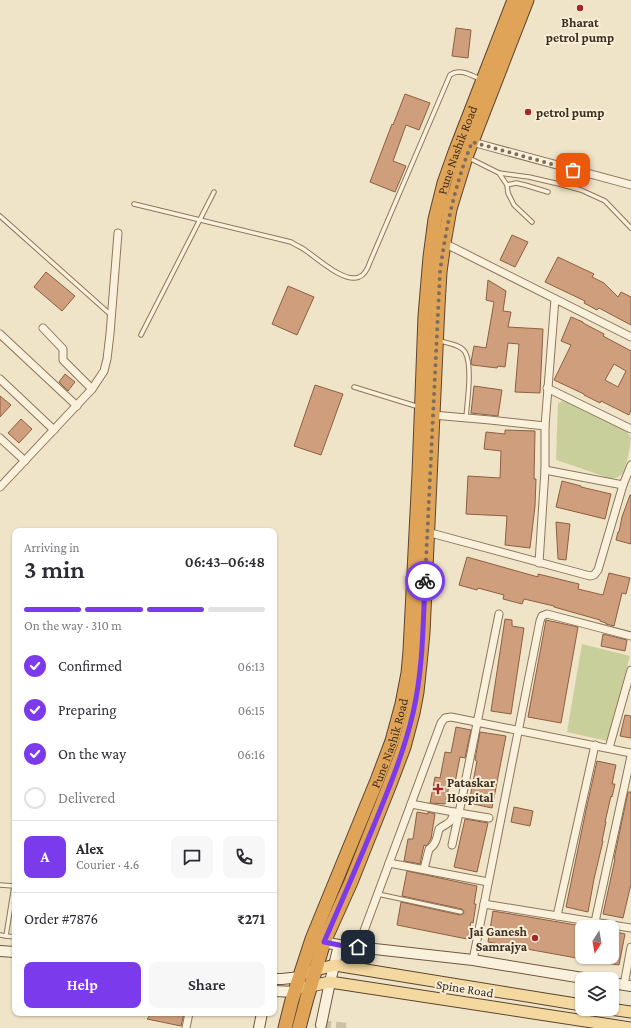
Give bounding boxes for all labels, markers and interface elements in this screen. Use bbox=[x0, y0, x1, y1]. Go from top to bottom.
marker: Bharat petrol pump bbox=[575, 3, 585, 13]
place label: Bharat petrol pump bbox=[546, 15, 614, 45]
street label: Pune Nashik Road bbox=[434, 103, 480, 196]
place label: petrol pump bbox=[536, 105, 605, 120]
marker: petrol pump bbox=[523, 107, 533, 117]
pin bbox=[556, 153, 590, 187]
icon: bag bbox=[562, 159, 584, 181]
text: Arriving in bbox=[24, 540, 80, 555]
text: 06:43–06:48 bbox=[185, 554, 265, 570]
text: 3 min bbox=[24, 555, 85, 584]
courier bbox=[405, 561, 445, 601]
icon: bike bbox=[414, 570, 436, 592]
text: On the way · 310 m bbox=[24, 618, 122, 633]
icon: check bbox=[24, 655, 46, 677]
text: Confirmed bbox=[58, 658, 122, 674]
text: 06:13 bbox=[238, 659, 265, 674]
street label: Pune Nashik Road bbox=[368, 697, 411, 790]
icon: check bbox=[24, 699, 46, 721]
text: Preparing bbox=[58, 702, 117, 718]
text: 06:15 bbox=[238, 703, 265, 718]
icon: check bbox=[24, 743, 46, 765]
text: On the way bbox=[58, 746, 126, 762]
text: 06:16 bbox=[237, 747, 265, 762]
place label: Pataskar Hospital bbox=[447, 775, 496, 805]
marker: Pataskar Hospital bbox=[432, 783, 444, 795]
text: Delivered bbox=[58, 790, 115, 806]
button: chat bbox=[171, 836, 213, 878]
button: phone bbox=[223, 836, 265, 878]
text: Alex bbox=[76, 841, 104, 857]
text: A bbox=[41, 849, 49, 865]
text: Courier · 4.6 bbox=[76, 857, 139, 872]
text: Order #7876 bbox=[24, 911, 98, 927]
text: ₹271 bbox=[237, 911, 265, 927]
north arrow bbox=[575, 920, 619, 964]
map controls bbox=[575, 920, 619, 1016]
place label: Jai Ganesh Samrajya bbox=[467, 924, 528, 955]
pin bbox=[341, 930, 375, 964]
marker: Jai Ganesh Samrajya bbox=[530, 933, 540, 943]
icon: home bbox=[347, 936, 369, 958]
button: Help bbox=[24, 962, 141, 1008]
button: Share bbox=[149, 962, 265, 1008]
button: layers bbox=[575, 972, 619, 1016]
street label: Spine Road bbox=[435, 977, 495, 1000]

